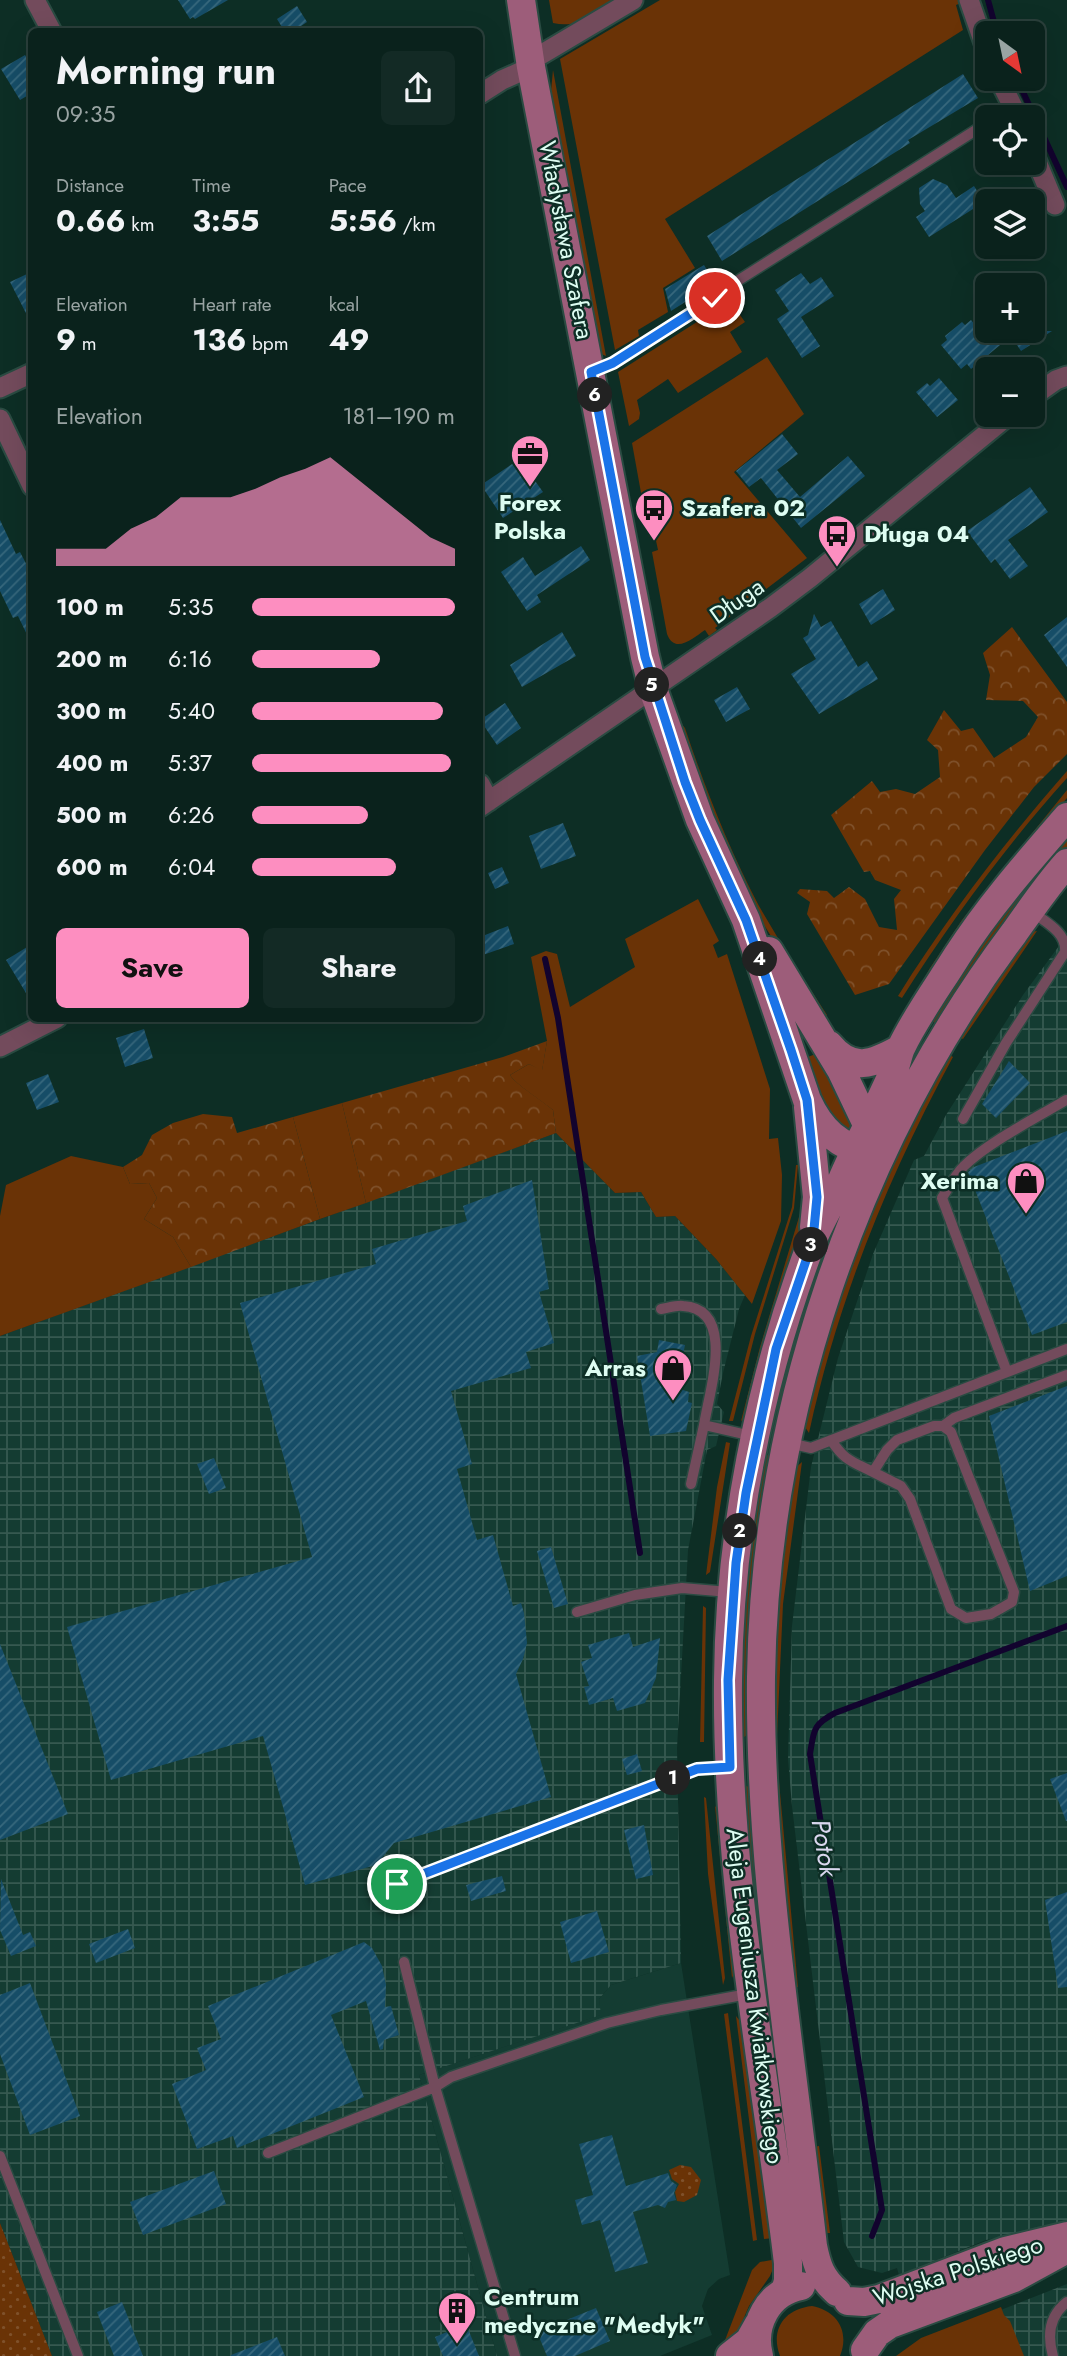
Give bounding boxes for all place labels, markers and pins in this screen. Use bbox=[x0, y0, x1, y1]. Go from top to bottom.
pin bbox=[685, 268, 745, 328]
pin: 6 bbox=[578, 378, 612, 412]
office icon: Forex Polska bbox=[509, 433, 551, 488]
place label: Forex Polska bbox=[494, 485, 566, 548]
bus stop icon: Szafera 02 bbox=[633, 487, 675, 542]
place label: Szafera 02 bbox=[681, 490, 805, 525]
bus stop icon: Długa 04 bbox=[816, 513, 858, 568]
place label: Długa 04 bbox=[864, 516, 969, 551]
pin: 5 bbox=[634, 668, 670, 702]
pin: 4 bbox=[742, 942, 778, 976]
shop icon: Xerima bbox=[1005, 1160, 1047, 1215]
place label: Xerima bbox=[920, 1163, 999, 1198]
pin: 3 bbox=[794, 1228, 828, 1262]
shop icon: Arras bbox=[652, 1347, 694, 1402]
place label: Arras bbox=[584, 1350, 646, 1385]
pin: 2 bbox=[722, 1514, 758, 1548]
pin: 1 bbox=[656, 1760, 690, 1796]
pin bbox=[367, 1854, 427, 1914]
place label: Centrum medyczne "Medyk" bbox=[484, 2279, 705, 2342]
building icon: Centrum medyczne "Medyk" bbox=[436, 2290, 478, 2345]

